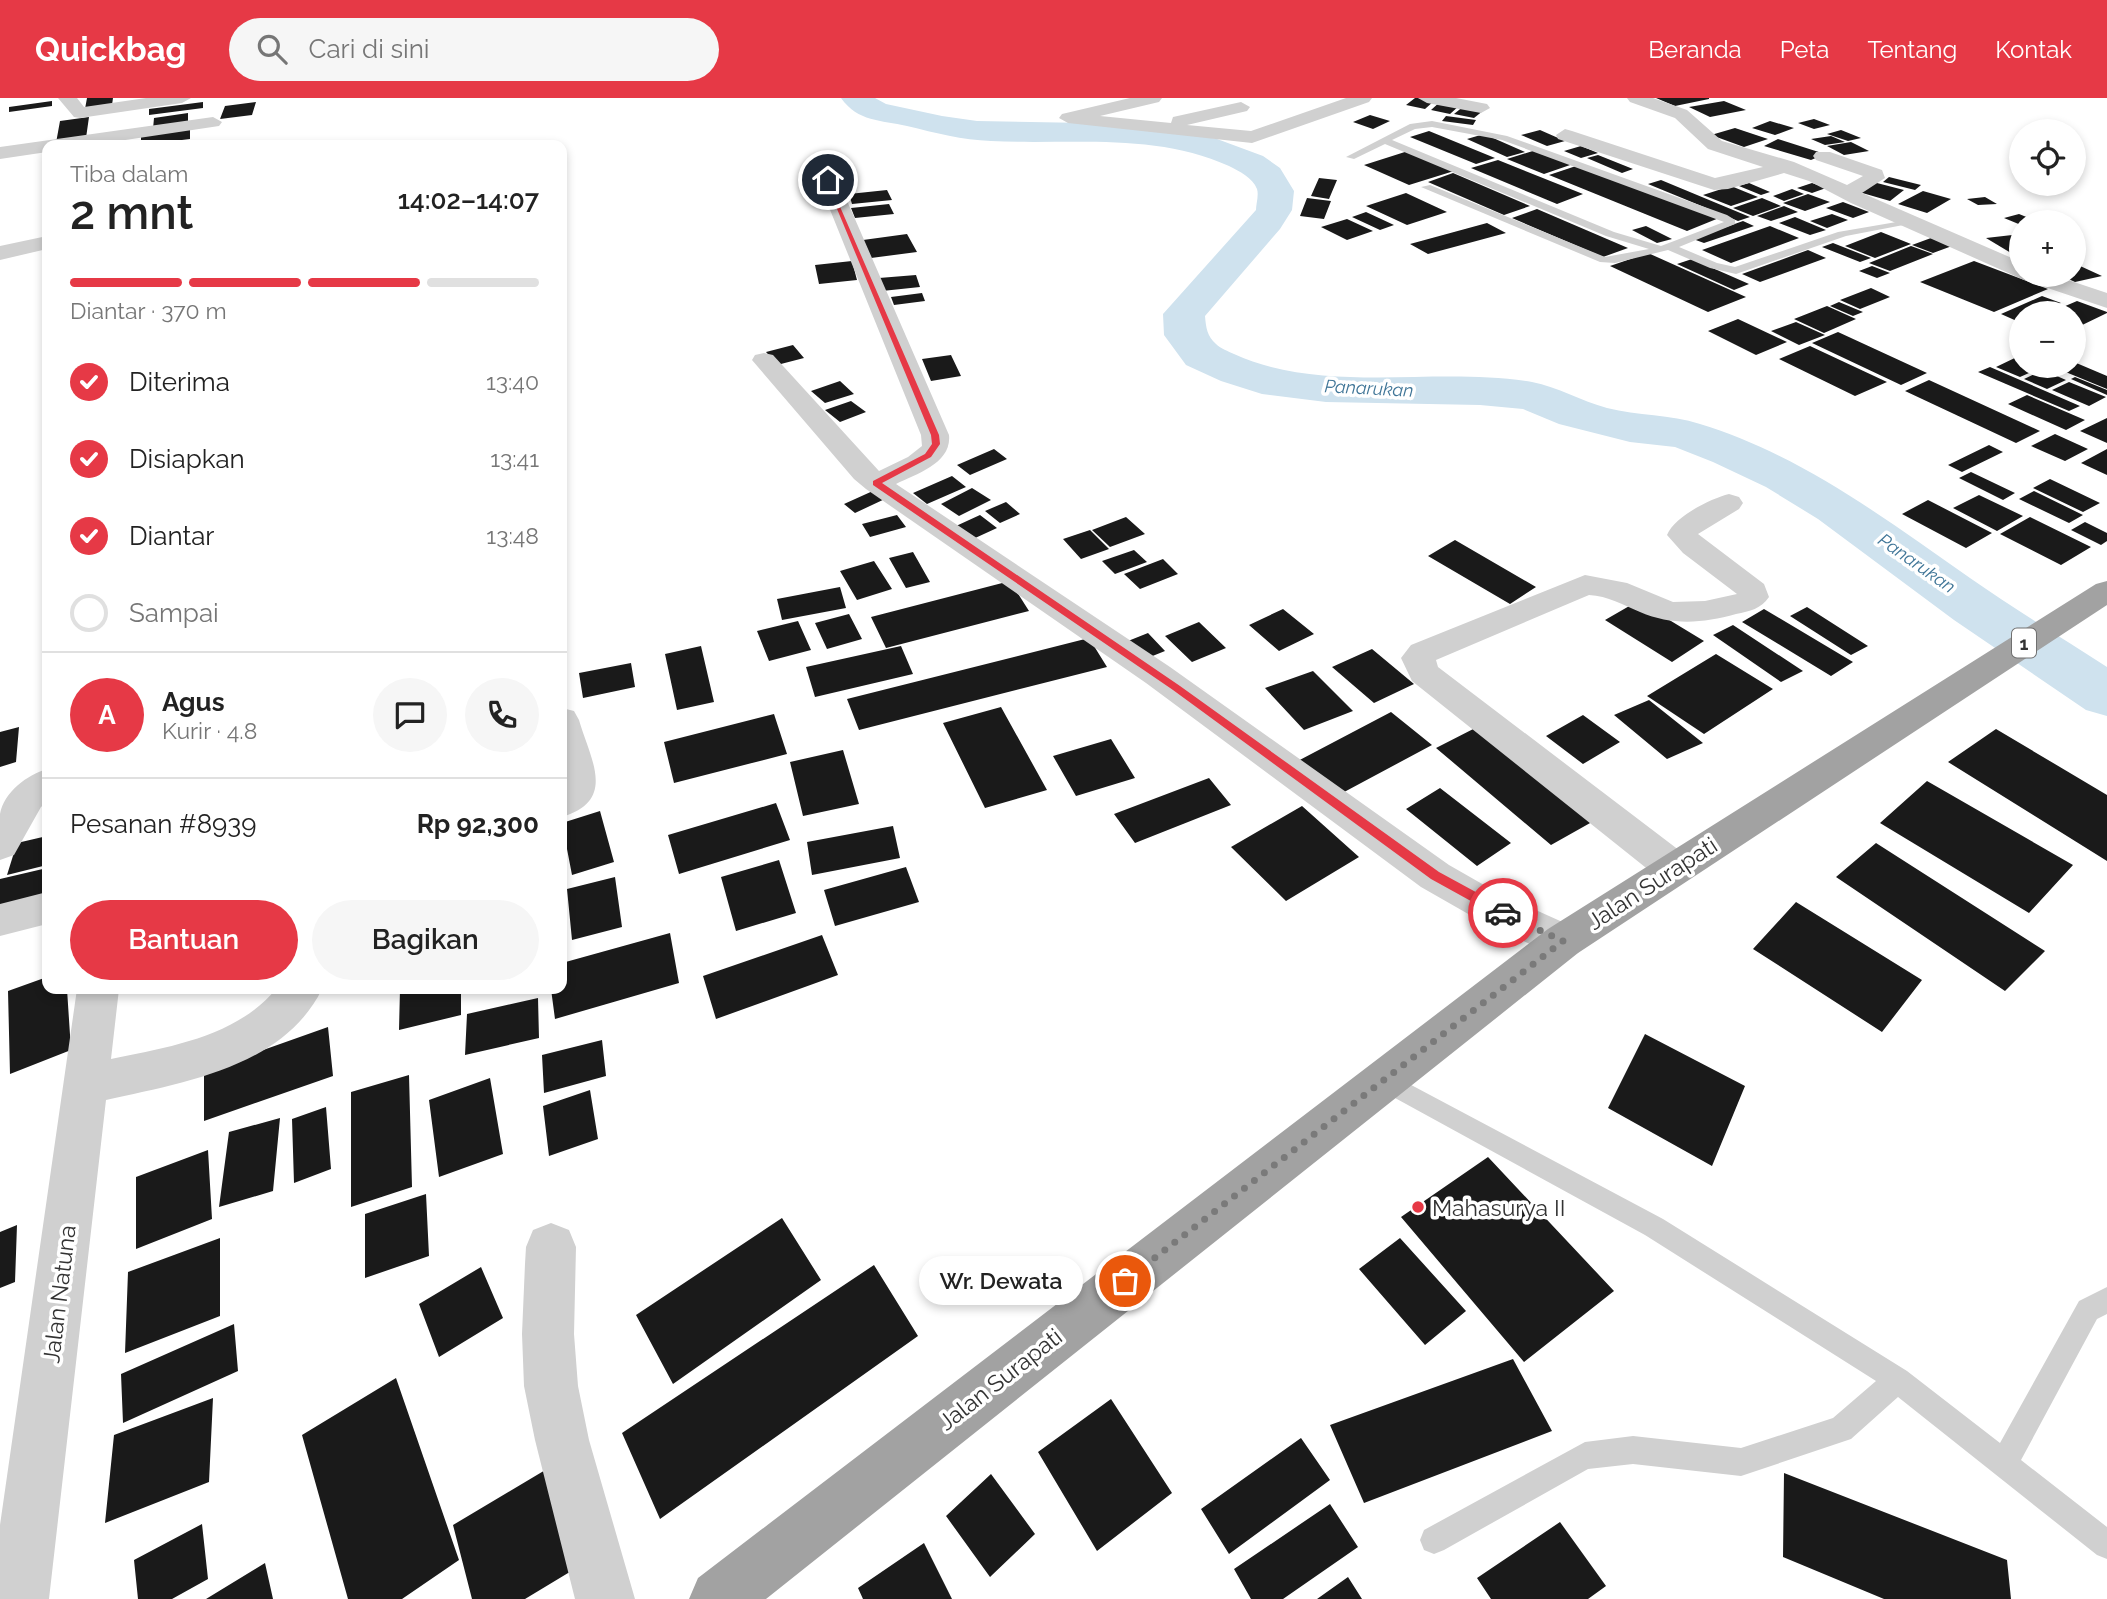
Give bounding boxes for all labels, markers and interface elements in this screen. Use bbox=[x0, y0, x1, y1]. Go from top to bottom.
search box bbox=[229, 18, 719, 81]
text: Quickbag bbox=[35, 30, 187, 69]
icon: search bbox=[253, 30, 291, 68]
text: Cari di sini bbox=[309, 34, 430, 64]
text: Beranda bbox=[1648, 35, 1742, 64]
text: Peta bbox=[1780, 35, 1829, 64]
text: Tentang bbox=[1867, 35, 1957, 64]
text: Kontak bbox=[1995, 35, 2072, 64]
map controls bbox=[2009, 119, 2086, 378]
button: locate bbox=[2009, 119, 2086, 196]
pin bbox=[798, 150, 858, 210]
text: Tiba dalam bbox=[70, 160, 188, 187]
icon: home bbox=[809, 161, 847, 199]
text: 14:02–14:07 bbox=[398, 185, 539, 215]
text: 2 mnt bbox=[70, 186, 193, 240]
button: + bbox=[2009, 210, 2086, 287]
text: Diantar · 370 m bbox=[70, 297, 227, 324]
button: − bbox=[2009, 301, 2086, 378]
icon: check bbox=[70, 363, 108, 401]
text: Diterima bbox=[129, 367, 230, 397]
text: 13:40 bbox=[486, 368, 539, 395]
water label: Panarukan bbox=[1324, 375, 1414, 401]
icon: check bbox=[70, 440, 108, 478]
text: Disiapkan bbox=[129, 444, 245, 474]
text: 13:41 bbox=[490, 445, 539, 472]
icon: check bbox=[70, 517, 108, 555]
text: Diantar bbox=[129, 521, 214, 551]
text: 13:48 bbox=[486, 522, 539, 549]
water label: Panarukan bbox=[1874, 529, 1960, 597]
text: Sampai bbox=[129, 598, 219, 628]
road number: 1 bbox=[2012, 628, 2036, 658]
button: chat bbox=[373, 678, 447, 752]
button: phone bbox=[465, 678, 539, 752]
text: Agus bbox=[162, 687, 224, 717]
text: A bbox=[98, 700, 116, 730]
text: Kurir · 4.8 bbox=[162, 717, 257, 744]
text: Pesanan #8939 bbox=[70, 809, 256, 839]
text: Rp 92,300 bbox=[417, 809, 539, 839]
street label: Jalan Surapati bbox=[1582, 831, 1722, 935]
courier bbox=[1468, 878, 1538, 948]
icon: car bbox=[1484, 894, 1522, 932]
button: Bantuan bbox=[70, 900, 298, 980]
button: Bagikan bbox=[312, 900, 539, 980]
place label: Mahasurya II bbox=[1432, 1194, 1565, 1221]
marker: Mahasurya II bbox=[1410, 1199, 1426, 1215]
street label: Jalan Natuna bbox=[37, 1223, 81, 1365]
pin bbox=[1095, 1251, 1155, 1311]
callout: Wr. Dewata bbox=[918, 1256, 1083, 1306]
icon: bag bbox=[1106, 1262, 1144, 1300]
text: Wr. Dewata bbox=[940, 1267, 1062, 1294]
street label: Jalan Surapati bbox=[933, 1322, 1067, 1436]

